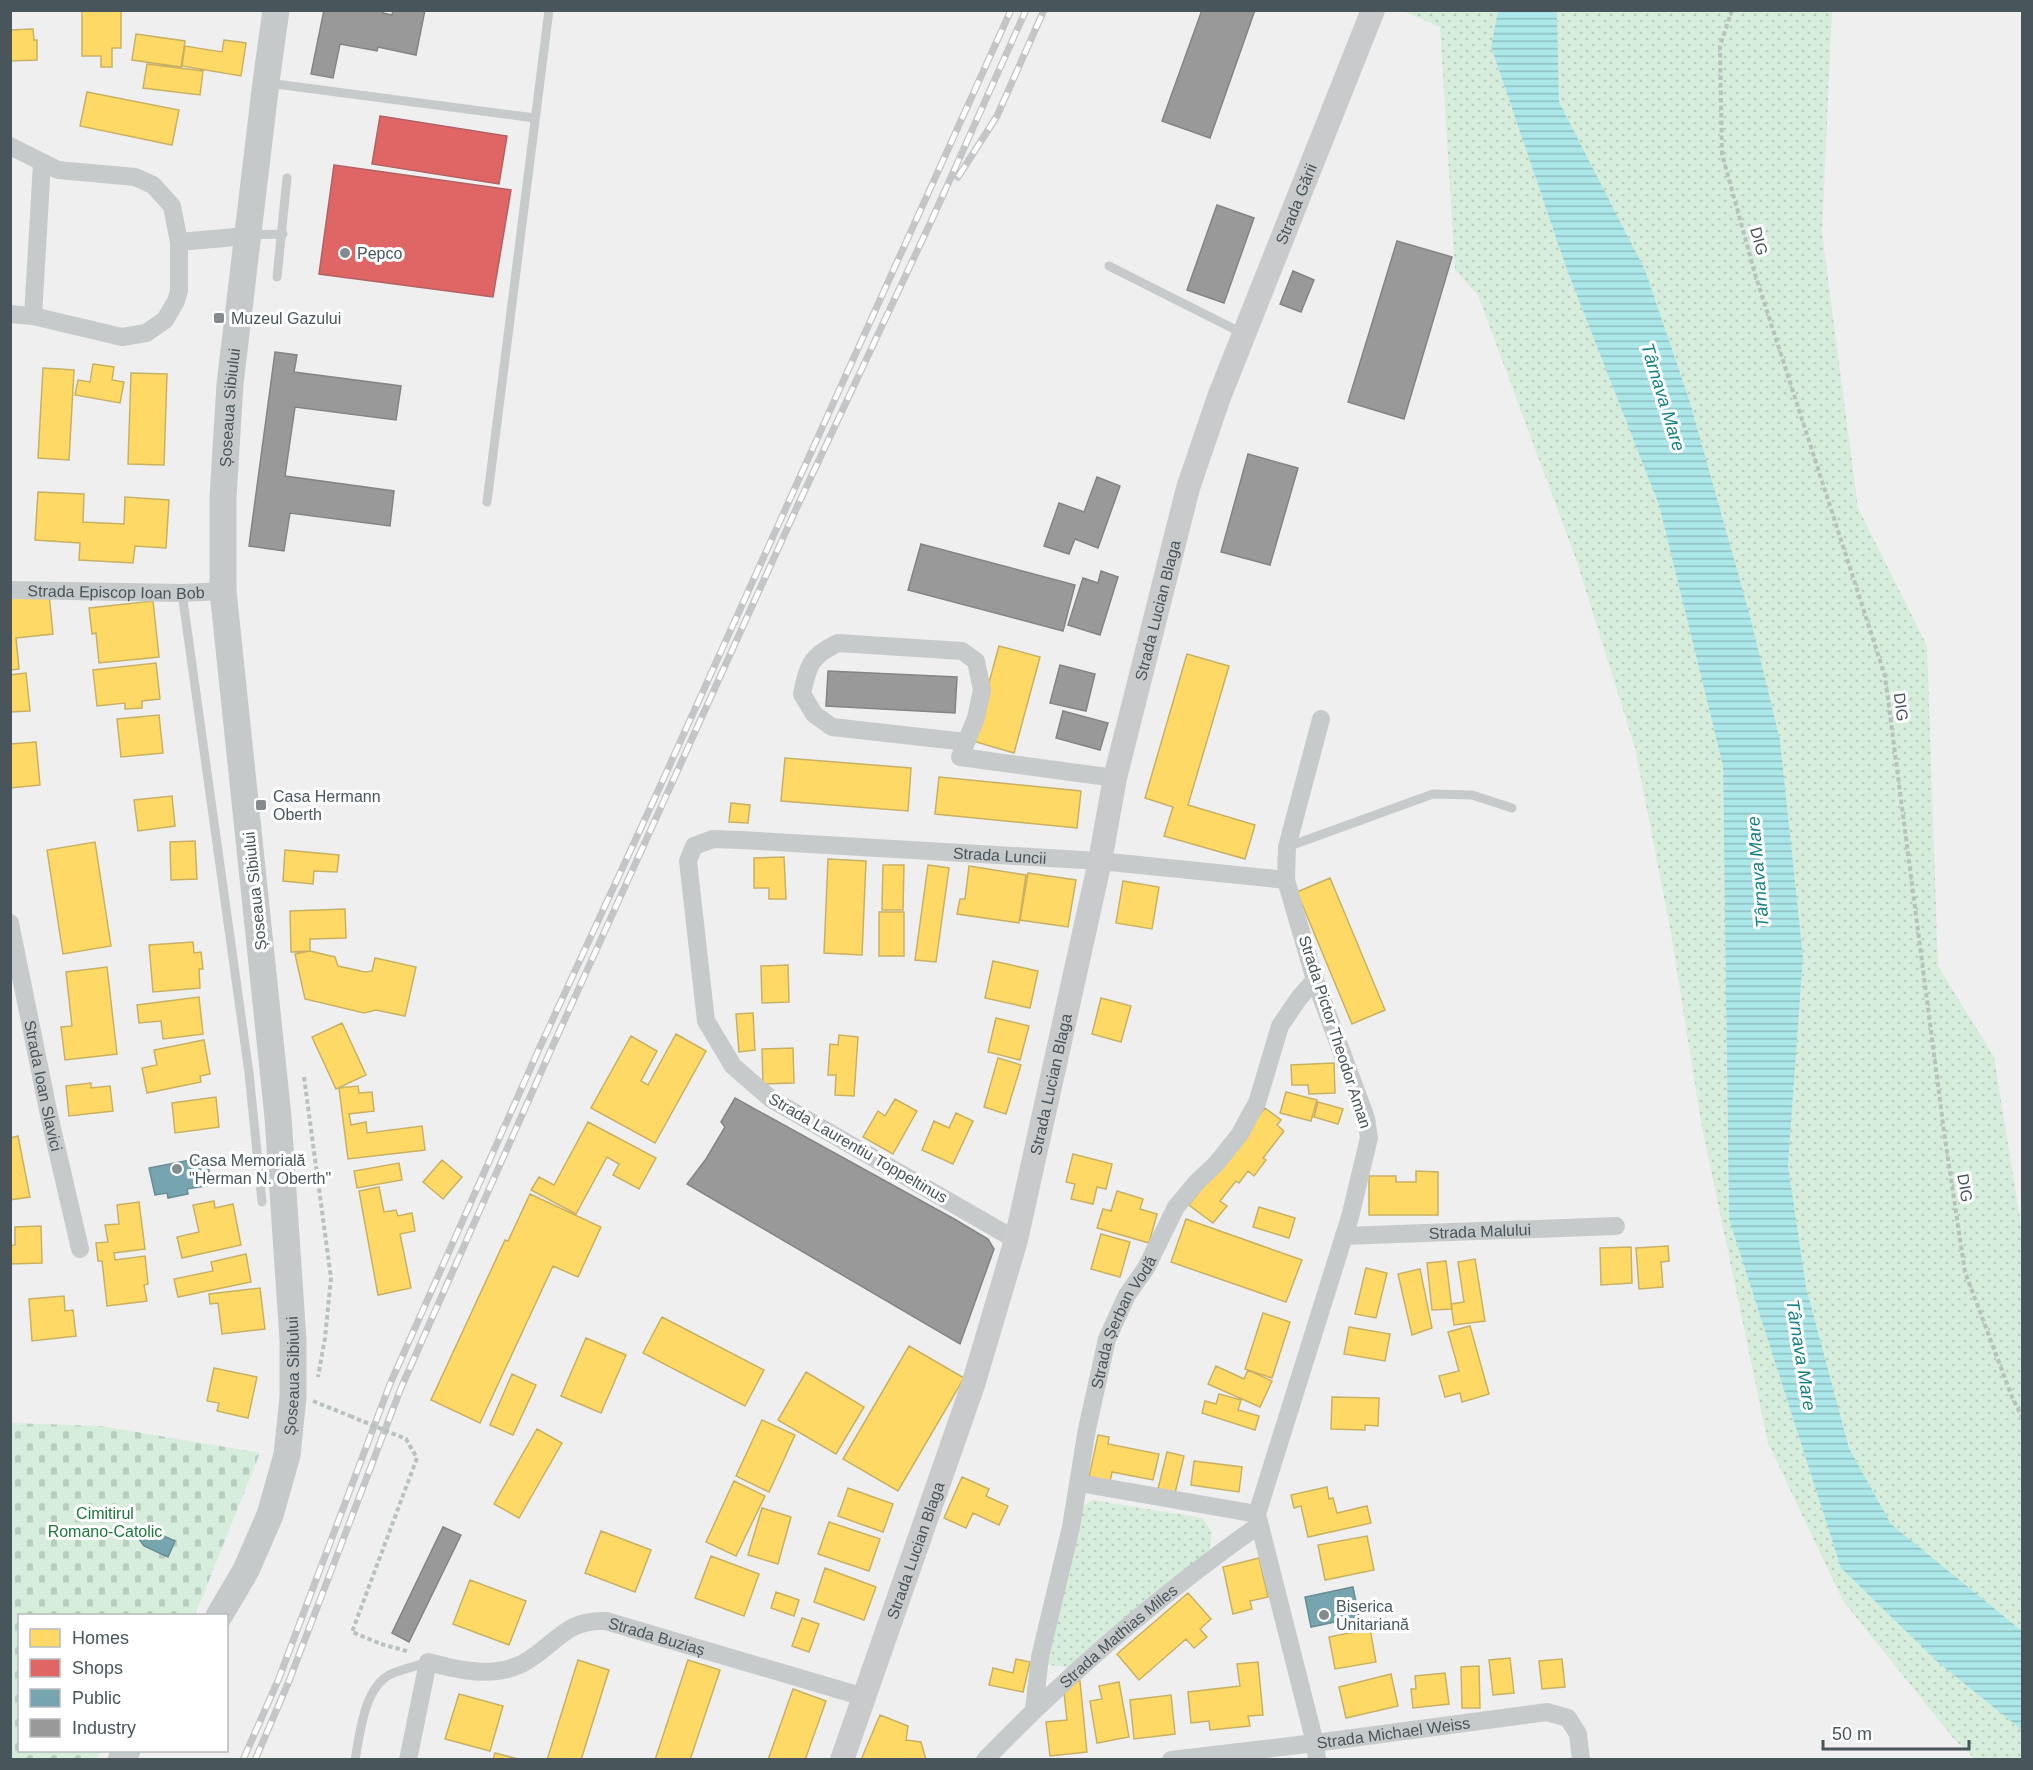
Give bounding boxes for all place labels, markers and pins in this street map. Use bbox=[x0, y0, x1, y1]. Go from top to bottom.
place label: Pepco bbox=[357, 245, 402, 262]
marker: Pepco bbox=[338, 246, 352, 260]
place label: Muzeul Gazului bbox=[231, 310, 341, 327]
marker: Muzeul Gazului bbox=[212, 311, 226, 325]
place label: Casa Hermann Oberth bbox=[273, 788, 381, 823]
marker: Casa Hermann Oberth bbox=[254, 798, 268, 812]
place label: Casa Memorială "Herman N. Oberth" bbox=[189, 1152, 331, 1187]
marker: Casa Memorială "Herman N. Oberth" bbox=[170, 1162, 184, 1176]
place label: Biserica Unitariană bbox=[1336, 1598, 1409, 1633]
marker: Biserica Unitariană bbox=[1317, 1608, 1331, 1622]

